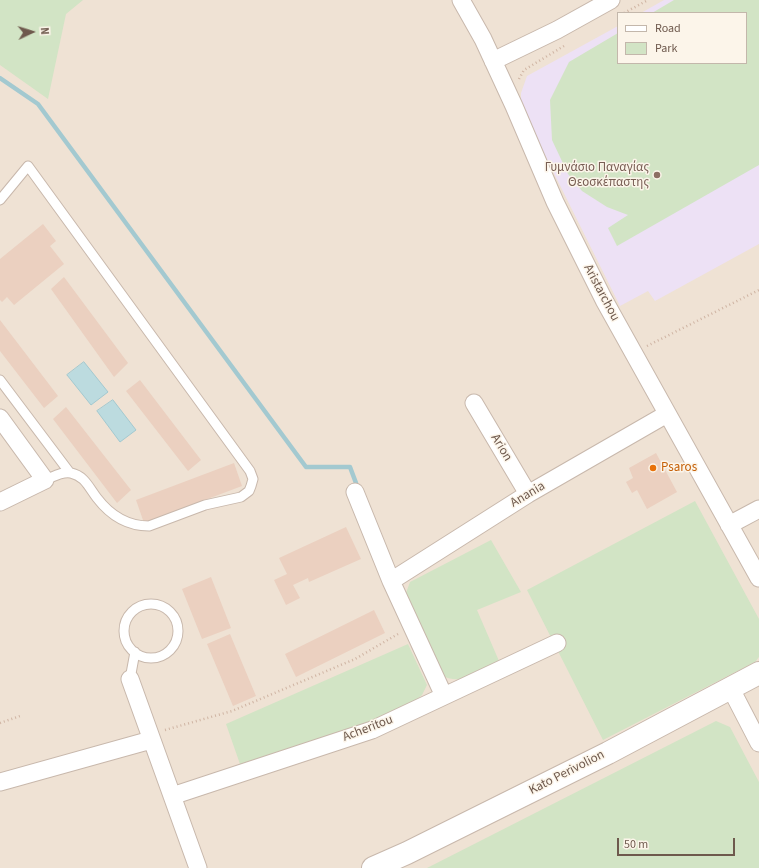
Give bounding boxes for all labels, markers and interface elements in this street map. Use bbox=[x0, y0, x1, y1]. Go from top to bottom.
north arrow bbox=[12, 12, 52, 52]
legend bbox=[617, 12, 747, 64]
text: Road bbox=[655, 20, 681, 37]
text: N bbox=[37, 27, 52, 35]
text: Park bbox=[655, 40, 677, 57]
place label: Γυμνάσιο Παναγίας Θεοσκέπαστης bbox=[545, 160, 649, 191]
marker: Γυμνάσιο Παναγίας Θεοσκέπαστης bbox=[652, 170, 662, 180]
street label: Aristarchou bbox=[580, 262, 622, 324]
street label: Arion bbox=[487, 432, 515, 464]
place label: Psaros bbox=[661, 460, 697, 476]
marker: Psaros bbox=[648, 463, 658, 473]
street label: Anania bbox=[508, 479, 548, 511]
street label: Acheritou bbox=[341, 712, 395, 746]
street label: Kato Perivolion bbox=[527, 747, 607, 799]
scale bar bbox=[619, 830, 737, 856]
text: 50 m bbox=[624, 836, 648, 853]

